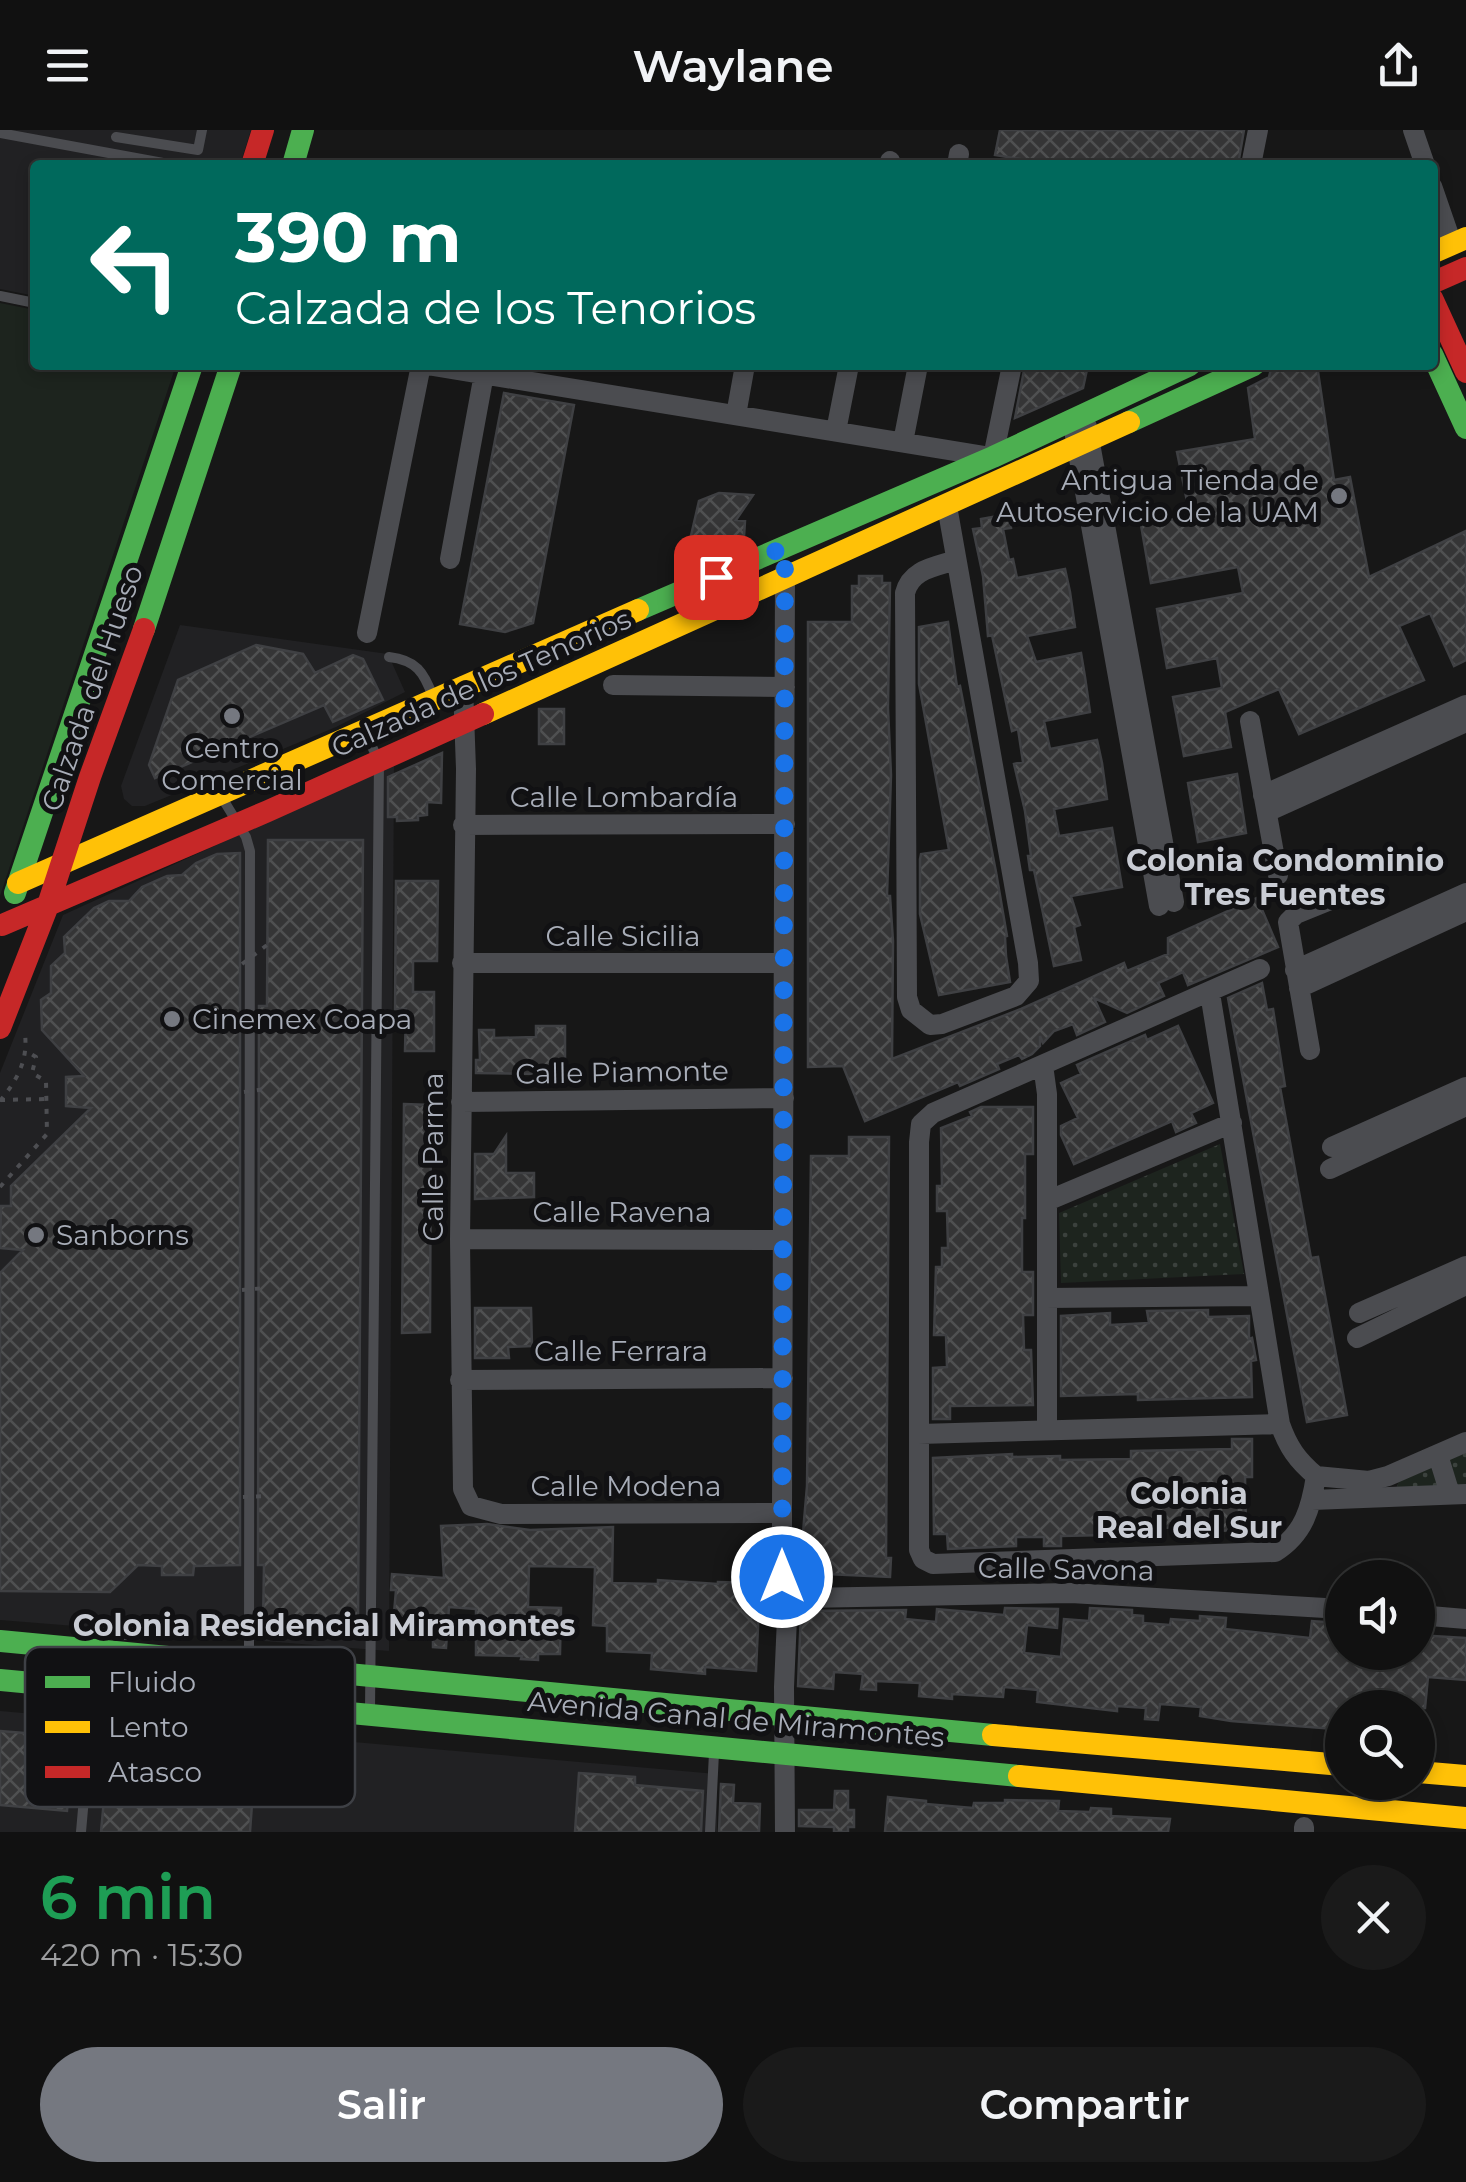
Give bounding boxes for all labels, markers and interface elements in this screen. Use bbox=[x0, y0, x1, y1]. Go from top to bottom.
icon: menu bbox=[40, 38, 95, 93]
text: Waylane bbox=[633, 38, 833, 93]
icon: share bbox=[1371, 38, 1426, 93]
text: 390 m bbox=[235, 194, 462, 280]
icon: left bbox=[70, 200, 200, 330]
text: Calzada de los Tenorios bbox=[235, 280, 756, 335]
place label: Antigua Tienda de Autoservicio de la UAM bbox=[996, 463, 1319, 529]
marker: Antigua Tienda de Autoservicio de la UAM bbox=[1328, 485, 1350, 507]
pin bbox=[674, 535, 759, 620]
icon: arrive bbox=[689, 550, 744, 605]
street label: Calzada del Hueso bbox=[34, 561, 150, 815]
street label: Calzada de los Tenorios bbox=[326, 602, 636, 764]
marker: Centro Comercial bbox=[221, 705, 243, 727]
place label: Centro Comercial bbox=[161, 731, 303, 797]
street label: Calle Lombardía bbox=[510, 780, 738, 814]
district label: Colonia Condominio Tres Fuentes bbox=[1126, 842, 1444, 913]
street label: Calle Sicilia bbox=[546, 919, 700, 953]
place label: Cinemex Coapa bbox=[192, 1002, 412, 1036]
marker: Cinemex Coapa bbox=[161, 1008, 183, 1030]
street label: Calle Piamonte bbox=[515, 1053, 729, 1091]
street label: Calle Parma bbox=[416, 1073, 450, 1241]
street label: Calle Ravena bbox=[533, 1195, 711, 1229]
place label: Sanborns bbox=[56, 1218, 189, 1252]
marker: Sanborns bbox=[25, 1224, 47, 1246]
street label: Calle Ferrara bbox=[534, 1334, 708, 1368]
street label: Calle Modena bbox=[530, 1469, 722, 1503]
district label: Colonia Real del Sur bbox=[1096, 1475, 1282, 1546]
position arrow bbox=[730, 1525, 834, 1629]
street label: Calle Savona bbox=[977, 1550, 1155, 1588]
map controls bbox=[1325, 1560, 1435, 1800]
button: sound bbox=[1325, 1560, 1435, 1670]
district label: Colonia Residencial Miramontes bbox=[73, 1607, 575, 1644]
legend bbox=[25, 1647, 355, 1807]
text: Fluido bbox=[108, 1665, 196, 1699]
street label: Avenida Canal de Miramontes bbox=[526, 1684, 946, 1754]
button: search bbox=[1325, 1690, 1435, 1800]
text: Lento bbox=[108, 1710, 189, 1744]
text: Atasco bbox=[108, 1755, 202, 1789]
text: 6 min bbox=[40, 1861, 216, 1934]
button: close bbox=[1321, 1865, 1426, 1970]
text: 420 m · 15:30 bbox=[40, 1935, 243, 1974]
button: Salir bbox=[40, 2047, 723, 2162]
button: Compartir bbox=[743, 2047, 1426, 2162]

